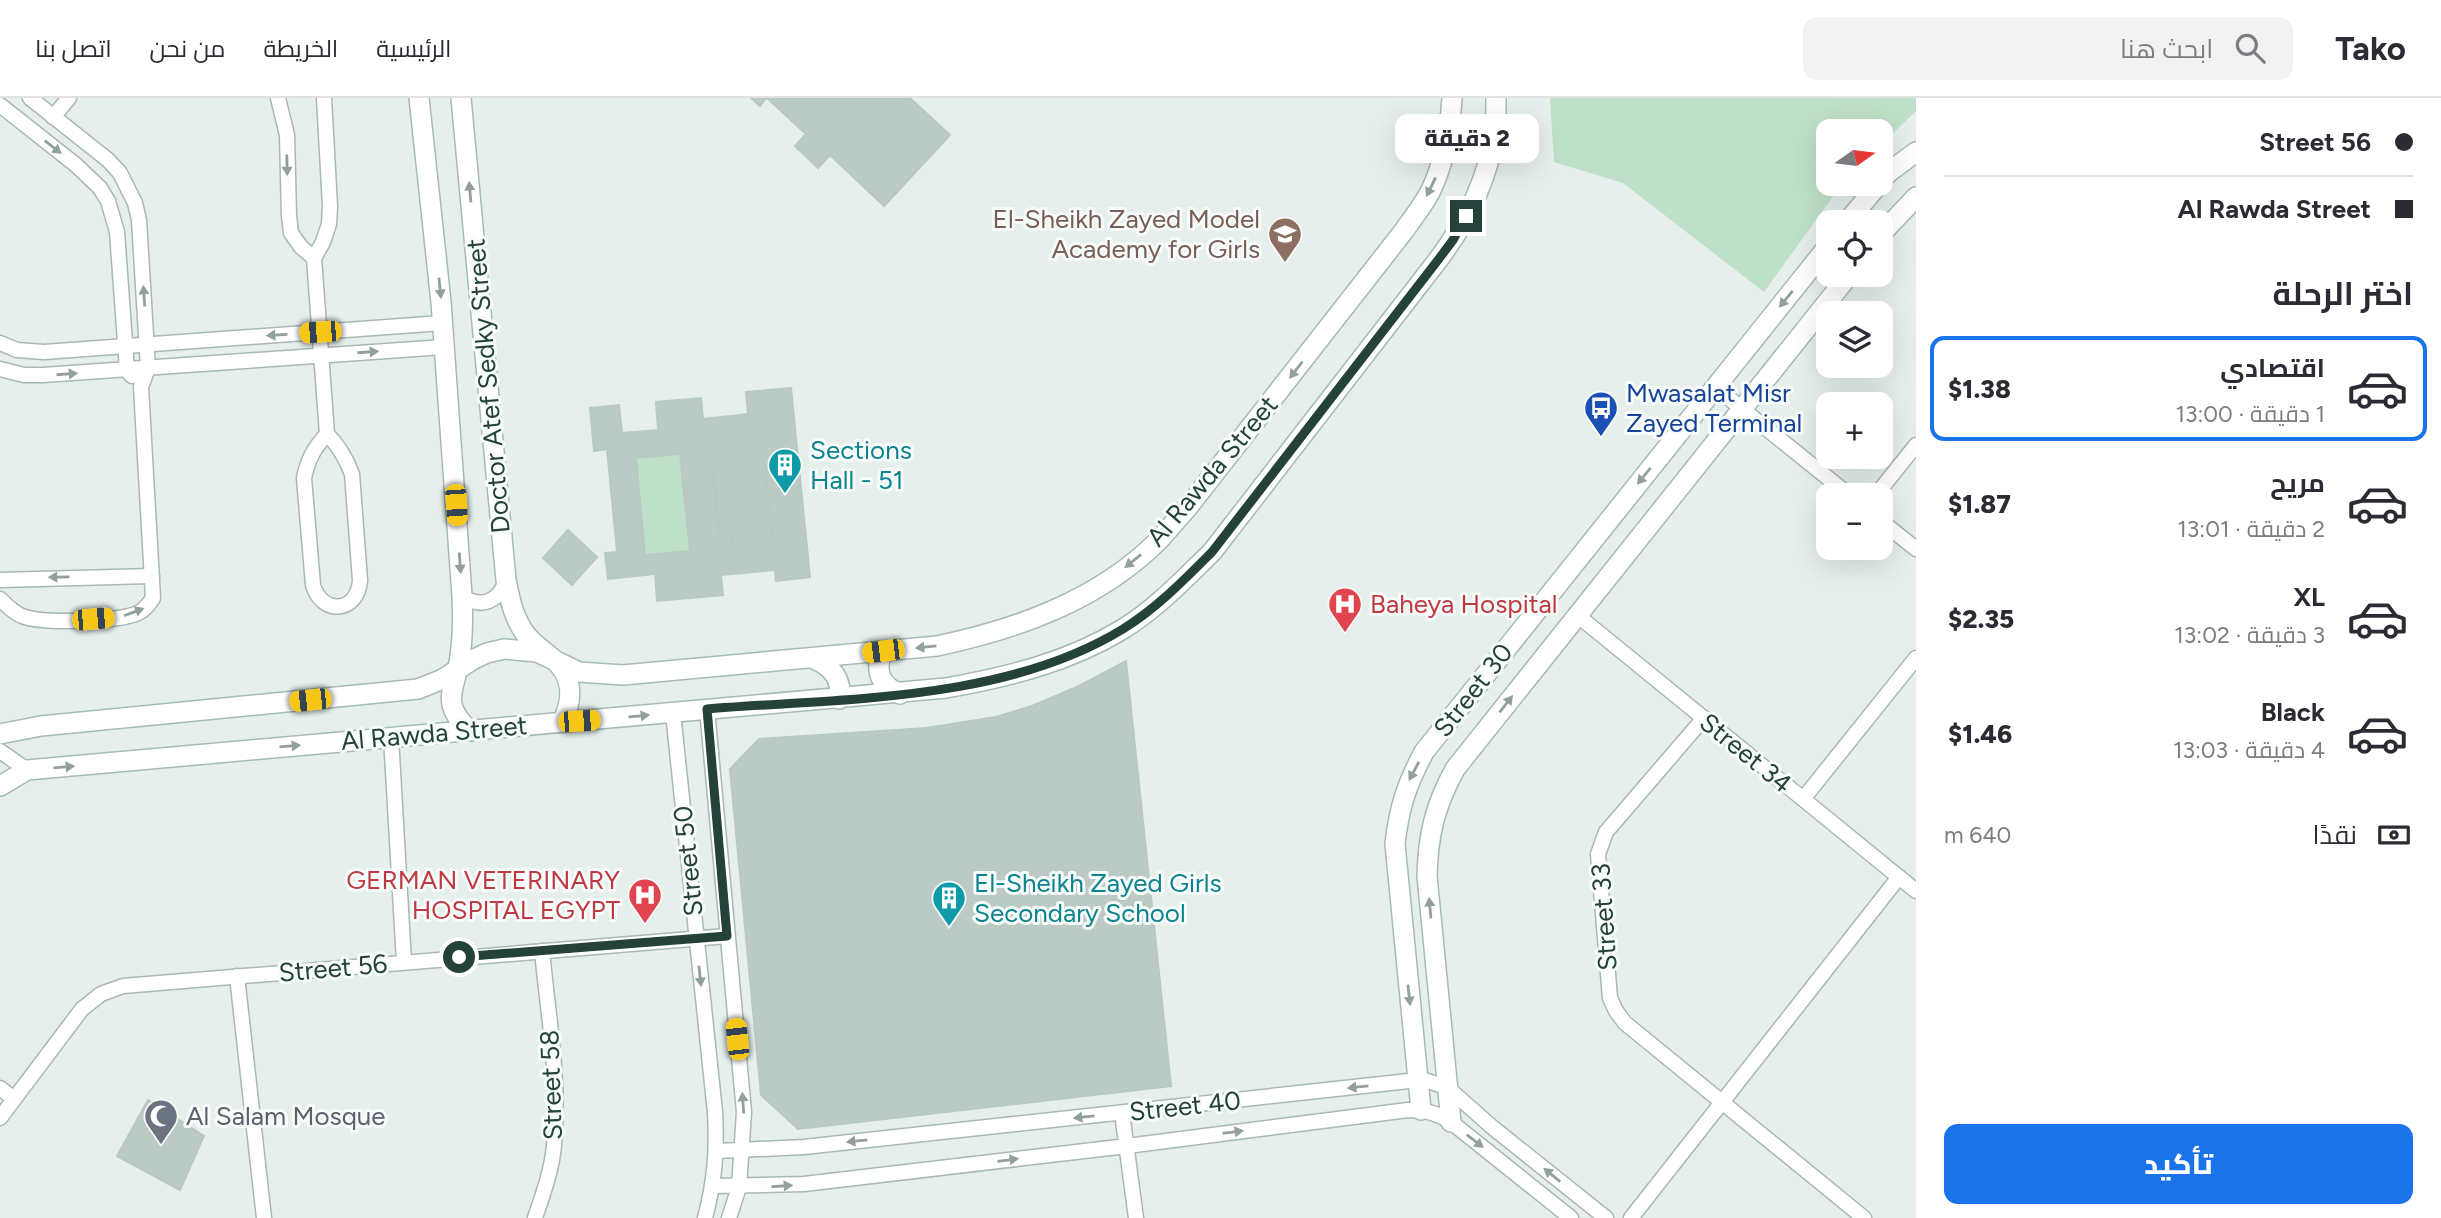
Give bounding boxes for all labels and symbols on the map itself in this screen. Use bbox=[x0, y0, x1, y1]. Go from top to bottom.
callout: 2 دقيقة bbox=[1394, 115, 1538, 164]
north arrow bbox=[1816, 119, 1894, 196]
one-way arrow bbox=[45, 139, 62, 154]
one-way arrow bbox=[282, 154, 293, 176]
one-way arrow bbox=[1426, 177, 1437, 197]
one-way arrow bbox=[464, 180, 475, 202]
route end bbox=[1450, 200, 1482, 232]
place label: El-Sheikh Zayed Model Academy for Girls bbox=[993, 203, 1260, 265]
school or university icon: El-Sheikh Zayed Model Academy for Girls bbox=[1266, 215, 1304, 264]
street label: Doctor Atef Sedky Street bbox=[459, 237, 517, 535]
one-way arrow bbox=[434, 277, 445, 299]
one-way arrow bbox=[138, 285, 149, 307]
one-way arrow bbox=[1779, 290, 1794, 307]
car bbox=[299, 320, 342, 344]
one-way arrow bbox=[265, 330, 287, 341]
one-way arrow bbox=[357, 346, 379, 357]
one-way arrow bbox=[1288, 360, 1303, 378]
one-way arrow bbox=[57, 368, 79, 379]
place label: Mwasalat Misr Zayed Terminal bbox=[1626, 377, 1802, 439]
street label: Al Rawda Street bbox=[1140, 389, 1284, 553]
bus stop icon: Mwasalat Misr Zayed Terminal bbox=[1582, 389, 1620, 438]
place label: Sections Hall - 51 bbox=[810, 434, 912, 496]
building icon: Sections Hall - 51 bbox=[766, 446, 804, 495]
one-way arrow bbox=[1636, 466, 1651, 484]
car bbox=[445, 483, 468, 527]
one-way arrow bbox=[455, 553, 466, 575]
one-way arrow bbox=[1124, 553, 1142, 569]
one-way arrow bbox=[48, 571, 70, 583]
hospital icon: Baheya Hospital bbox=[1326, 585, 1364, 634]
place label: Baheya Hospital bbox=[1370, 588, 1557, 620]
one-way arrow bbox=[124, 606, 145, 617]
car bbox=[72, 607, 115, 631]
street label: Street 30 bbox=[1427, 637, 1519, 743]
car bbox=[861, 638, 906, 664]
one-way arrow bbox=[914, 642, 936, 653]
car bbox=[289, 687, 332, 713]
one-way arrow bbox=[1499, 695, 1514, 713]
street label: Street 34 bbox=[1693, 706, 1799, 800]
street label: Al Rawda Street bbox=[340, 709, 529, 757]
car bbox=[558, 709, 601, 733]
one-way arrow bbox=[628, 710, 650, 721]
one-way arrow bbox=[280, 740, 302, 751]
one-way arrow bbox=[53, 761, 75, 772]
one-way arrow bbox=[1408, 761, 1420, 781]
street label: Street 50 bbox=[666, 804, 710, 918]
street label: Street 33 bbox=[1584, 862, 1624, 972]
place label: GERMAN VETERINARY HOSPITAL EGYPT bbox=[346, 864, 621, 926]
place label: El-Sheikh Zayed Girls Secondary School bbox=[974, 867, 1222, 929]
hospital icon: GERMAN VETERINARY HOSPITAL EGYPT bbox=[626, 876, 664, 925]
building icon: El-Sheikh Zayed Girls Secondary School bbox=[930, 879, 968, 928]
one-way arrow bbox=[1424, 897, 1435, 919]
route start bbox=[443, 941, 475, 973]
street label: Street 56 bbox=[277, 947, 389, 989]
one-way arrow bbox=[695, 965, 706, 987]
one-way arrow bbox=[1404, 984, 1415, 1006]
car bbox=[725, 1017, 750, 1061]
street label: Street 58 bbox=[533, 1029, 569, 1141]
one-way arrow bbox=[1347, 1081, 1369, 1092]
street label: Street 40 bbox=[1128, 1084, 1242, 1128]
one-way arrow bbox=[737, 1091, 748, 1113]
mosque icon: Al Salam Mosque bbox=[142, 1097, 180, 1146]
place label: Al Salam Mosque bbox=[186, 1100, 385, 1132]
one-way arrow bbox=[1072, 1112, 1094, 1123]
one-way arrow bbox=[1223, 1127, 1245, 1138]
one-way arrow bbox=[1465, 1133, 1483, 1148]
one-way arrow bbox=[846, 1136, 868, 1147]
one-way arrow bbox=[997, 1155, 1019, 1166]
one-way arrow bbox=[1544, 1168, 1562, 1183]
one-way arrow bbox=[771, 1180, 793, 1191]

